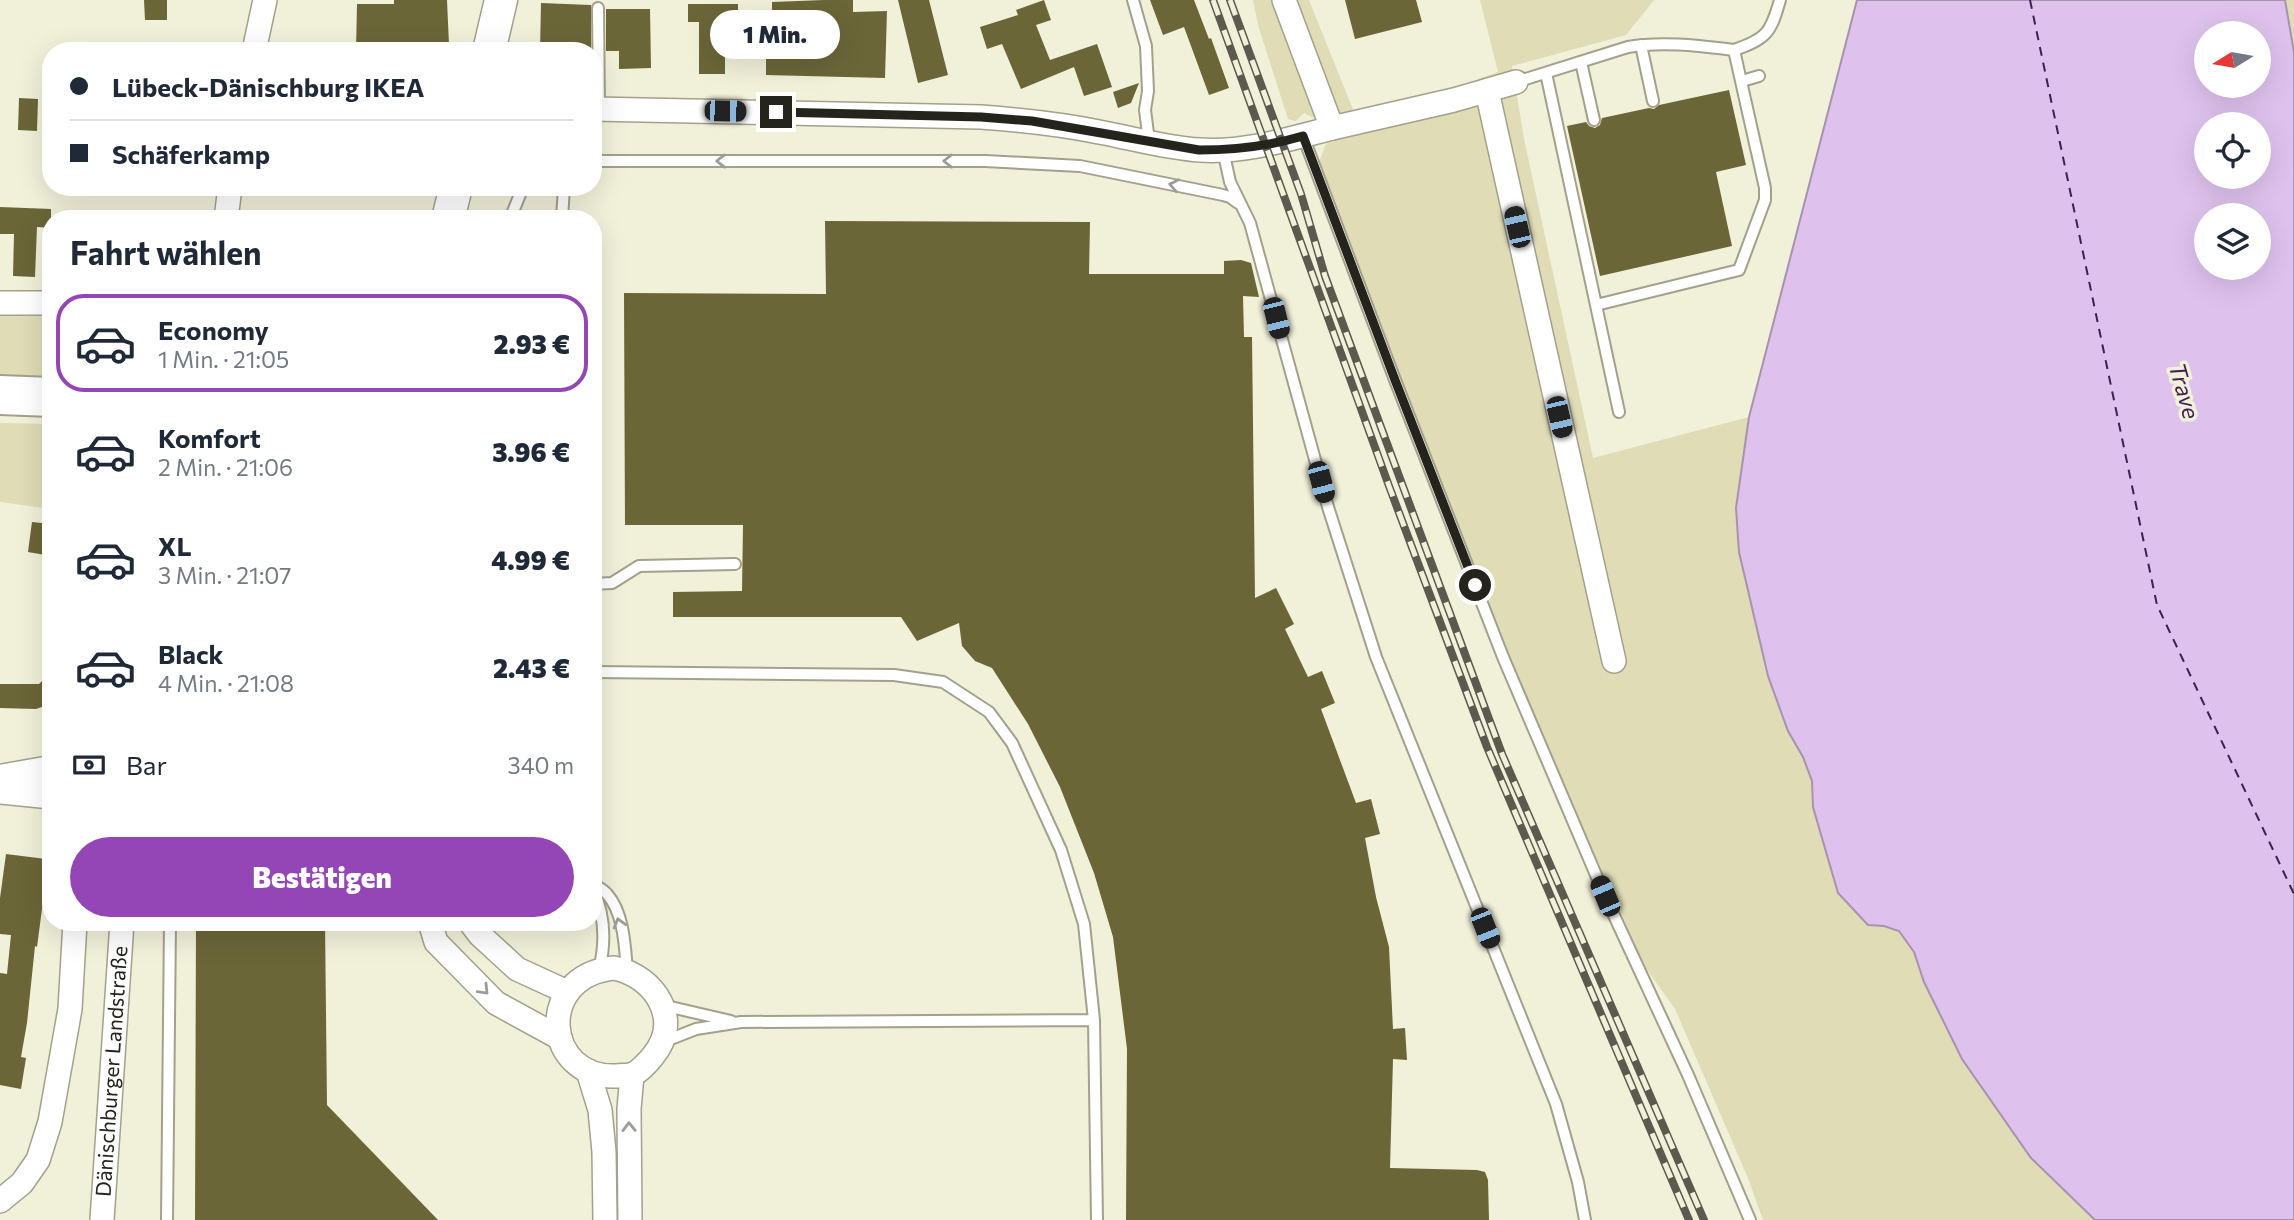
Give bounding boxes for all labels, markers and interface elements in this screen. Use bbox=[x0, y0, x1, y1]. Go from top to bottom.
callout: 1 Min. bbox=[711, 10, 841, 60]
text: 1 Min. bbox=[743, 20, 807, 48]
north arrow bbox=[2194, 21, 2272, 98]
map controls bbox=[2194, 21, 2271, 280]
text: Lübeck-Dänischburg IKEA bbox=[112, 71, 424, 102]
route end bbox=[760, 96, 792, 128]
car bbox=[704, 100, 747, 122]
button: locate bbox=[2194, 112, 2271, 189]
text: Schäferkamp bbox=[112, 138, 270, 169]
one-way arrow bbox=[715, 153, 725, 169]
one-way arrow bbox=[942, 153, 953, 169]
one-way arrow bbox=[1168, 178, 1180, 193]
button: layers bbox=[2194, 203, 2271, 280]
car bbox=[1503, 204, 1532, 250]
text: Fahrt wählen bbox=[70, 232, 262, 272]
car bbox=[1261, 295, 1292, 341]
icon: car bbox=[74, 312, 137, 375]
text: Economy bbox=[158, 314, 269, 345]
text: 2.93 € bbox=[493, 328, 570, 359]
text: 1 Min. · 21:05 bbox=[158, 345, 289, 373]
water label: Trave bbox=[2164, 359, 2206, 422]
car bbox=[1545, 394, 1574, 440]
icon: car bbox=[74, 420, 137, 483]
text: Komfort bbox=[158, 422, 261, 453]
text: 3.96 € bbox=[492, 436, 570, 467]
text: 2 Min. · 21:06 bbox=[158, 453, 293, 481]
car bbox=[1306, 459, 1337, 505]
icon: car bbox=[74, 528, 137, 591]
text: XL bbox=[158, 530, 192, 561]
text: 4.99 € bbox=[491, 544, 570, 575]
text: 3 Min. · 21:07 bbox=[158, 561, 291, 589]
route start bbox=[1459, 569, 1491, 601]
icon: car bbox=[74, 636, 137, 699]
text: Black bbox=[158, 638, 224, 669]
text: 2.43 € bbox=[493, 652, 570, 683]
text: 4 Min. · 21:08 bbox=[158, 669, 294, 697]
icon: cash bbox=[70, 746, 108, 784]
text: Bar bbox=[126, 749, 167, 780]
text: 340 m bbox=[508, 751, 574, 779]
button: Bestätigen bbox=[70, 837, 574, 917]
car bbox=[1588, 873, 1623, 919]
car bbox=[1468, 905, 1503, 951]
one-way arrow bbox=[613, 917, 628, 929]
street label: Dänischburger Landstraße bbox=[90, 945, 131, 1197]
one-way arrow bbox=[475, 982, 488, 995]
one-way arrow bbox=[621, 1122, 637, 1132]

